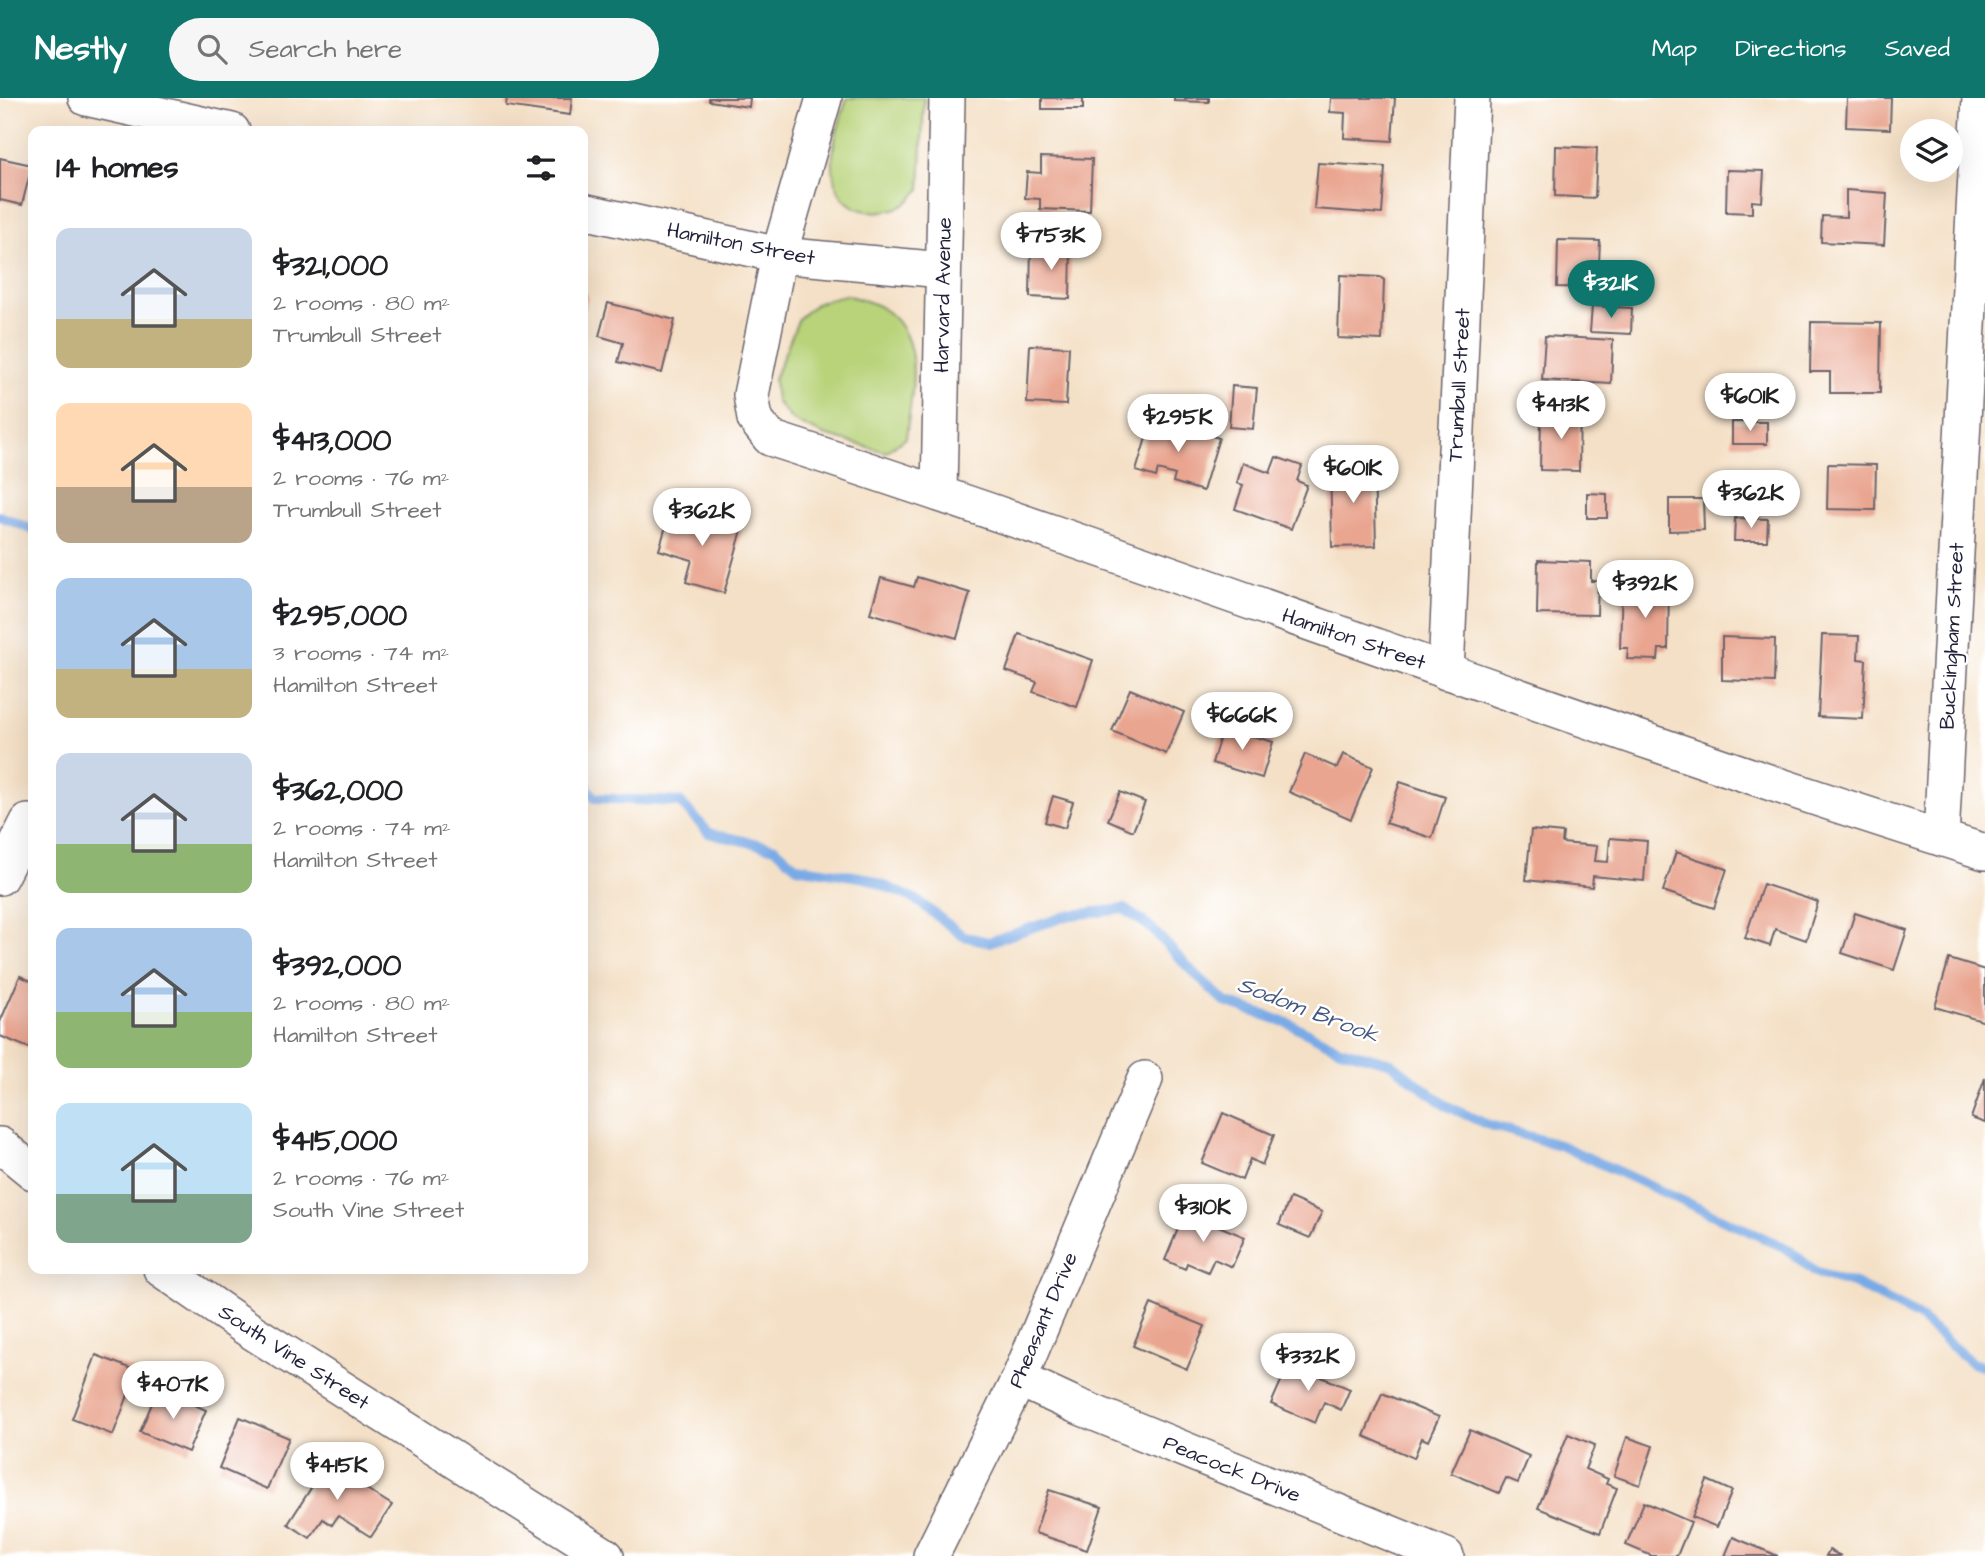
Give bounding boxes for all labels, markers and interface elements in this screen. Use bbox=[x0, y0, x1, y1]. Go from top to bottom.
search box bbox=[169, 18, 659, 81]
text: Nestly bbox=[35, 26, 127, 72]
icon: search bbox=[193, 30, 231, 68]
text: Search here bbox=[249, 31, 402, 67]
text: Map bbox=[1652, 32, 1697, 66]
text: Directions bbox=[1735, 32, 1847, 66]
text: Saved bbox=[1885, 32, 1950, 66]
map controls bbox=[1900, 119, 1963, 182]
button: layers bbox=[1900, 119, 1963, 182]
text: 14 homes bbox=[56, 147, 179, 189]
icon: filters bbox=[522, 149, 560, 187]
pin: $753K bbox=[1002, 212, 1100, 272]
street label: Hamilton Street bbox=[664, 215, 818, 273]
street label: Harvard Avenue bbox=[927, 217, 959, 373]
text: $753K bbox=[1017, 219, 1085, 251]
text: $321,000 bbox=[273, 245, 388, 287]
icon: home bbox=[112, 256, 196, 340]
pin: $321K bbox=[1562, 260, 1660, 320]
text: $321K bbox=[1584, 267, 1638, 299]
text: 2 rooms · 80 m² bbox=[273, 287, 450, 319]
street label: Trumbull Street bbox=[1440, 307, 1478, 463]
text: Trumbull Street bbox=[273, 319, 442, 351]
pin: $601K bbox=[1701, 374, 1799, 433]
text: $601K bbox=[1721, 380, 1779, 412]
pin: $413K bbox=[1512, 382, 1610, 441]
text: $413K bbox=[1532, 388, 1590, 420]
pin: $295K bbox=[1129, 394, 1227, 454]
text: $295K bbox=[1143, 401, 1213, 433]
text: $413,000 bbox=[273, 420, 391, 462]
icon: home bbox=[112, 431, 196, 515]
pin: $601K bbox=[1304, 446, 1402, 505]
text: $601K bbox=[1324, 452, 1382, 484]
text: 2 rooms · 76 m² bbox=[273, 462, 449, 494]
pin: $362K bbox=[1702, 470, 1800, 530]
text: $362K bbox=[1718, 477, 1784, 509]
pin: $362K bbox=[653, 489, 751, 548]
text: Trumbull Street bbox=[273, 494, 442, 526]
text: $362K bbox=[669, 495, 735, 527]
street label: Buckingham Street bbox=[1933, 541, 1973, 730]
pin: $392K bbox=[1596, 560, 1694, 620]
text: $392K bbox=[1613, 567, 1677, 599]
text: $295,000 bbox=[273, 595, 407, 637]
street label: Hamilton Street bbox=[1278, 601, 1430, 677]
icon: home bbox=[112, 606, 196, 690]
text: 3 rooms · 74 m² bbox=[273, 637, 449, 669]
text: Hamilton Street bbox=[273, 669, 438, 701]
pin: $666K bbox=[1193, 692, 1291, 752]
text: $666K bbox=[1207, 699, 1277, 731]
text: $362,000 bbox=[273, 770, 403, 812]
icon: home bbox=[112, 781, 196, 865]
text: 2 rooms · 74 m² bbox=[273, 812, 451, 844]
text: Hamilton Street bbox=[273, 844, 438, 876]
text: $392,000 bbox=[273, 945, 401, 987]
icon: home bbox=[112, 956, 196, 1040]
water label: Sodom Brook bbox=[1233, 968, 1384, 1052]
text: 2 rooms · 80 m² bbox=[273, 987, 450, 1019]
text: Hamilton Street bbox=[273, 1019, 438, 1051]
text: $415,000 bbox=[273, 1120, 397, 1162]
icon: home bbox=[112, 1131, 196, 1215]
text: 2 rooms · 76 m² bbox=[273, 1162, 449, 1194]
pin: $310K bbox=[1154, 1184, 1252, 1244]
text: $310K bbox=[1175, 1191, 1231, 1223]
text: South Vine Street bbox=[273, 1194, 464, 1226]
street label: Pheasant Drive bbox=[1001, 1248, 1085, 1392]
street label: South Vine Street bbox=[213, 1297, 376, 1417]
pin: $332K bbox=[1259, 1334, 1357, 1393]
text: $332K bbox=[1276, 1340, 1340, 1372]
pin: $407K bbox=[124, 1362, 222, 1421]
text: $407K bbox=[137, 1368, 209, 1400]
street label: Peacock Drive bbox=[1159, 1428, 1305, 1510]
pin: $415K bbox=[288, 1442, 386, 1502]
text: $415K bbox=[306, 1449, 368, 1481]

